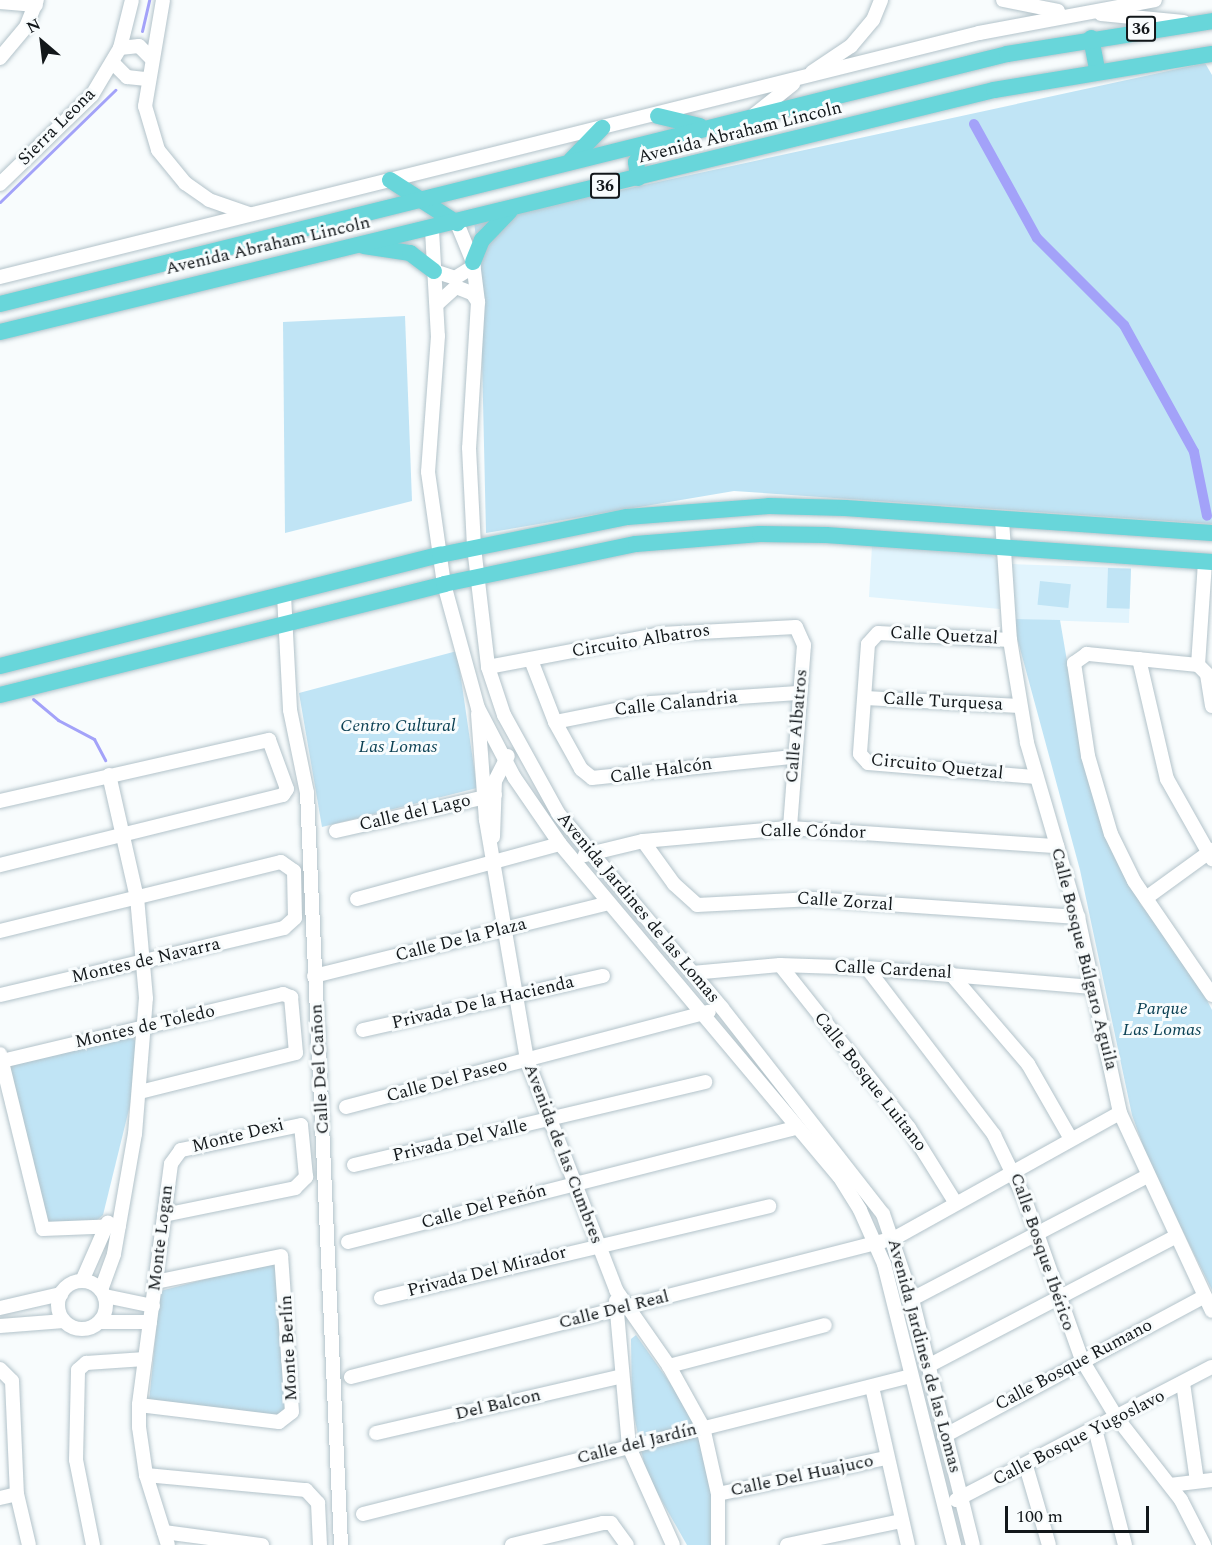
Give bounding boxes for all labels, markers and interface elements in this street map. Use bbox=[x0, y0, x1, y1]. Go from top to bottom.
north arrow bbox=[12, 12, 72, 72]
text: N bbox=[22, 12, 45, 40]
road number: 36 bbox=[1126, 16, 1156, 42]
street label: Sierra Leona bbox=[14, 84, 100, 170]
street label: Avenida Abraham Lincoln bbox=[636, 97, 844, 169]
road number: 36 bbox=[590, 173, 620, 199]
street label: Avenida Abraham Lincoln bbox=[163, 212, 373, 280]
street label: Circuito Albatros bbox=[570, 619, 712, 663]
street label: Calle Quetzal bbox=[890, 622, 998, 650]
street label: Calle Albatros bbox=[781, 668, 813, 784]
street label: Calle Calandria bbox=[613, 687, 739, 721]
street label: Calle Turquesa bbox=[882, 688, 1004, 716]
park label: Centro Cultural Las Lomas bbox=[340, 716, 456, 758]
street label: Circuito Quetzal bbox=[870, 749, 1004, 785]
street label: Calle Halcón bbox=[609, 753, 713, 789]
street label: Calle del Lago bbox=[357, 790, 473, 836]
street label: Avenida Jardines de las Lomas bbox=[552, 808, 724, 1008]
street label: Calle Cóndor bbox=[760, 820, 866, 844]
street label: Calle Bosque Búlgaro Aguila bbox=[1046, 846, 1122, 1072]
street label: Calle Zorzal bbox=[796, 888, 894, 916]
street label: Calle De la Plaza bbox=[393, 913, 529, 967]
street label: Montes de Navarra bbox=[70, 933, 222, 989]
street label: Calle Cardenal bbox=[834, 956, 952, 984]
street label: Privada De la Hacienda bbox=[390, 972, 576, 1034]
park label: Parque Las Lomas bbox=[1123, 999, 1201, 1042]
street label: Montes de Toledo bbox=[73, 1000, 217, 1054]
street label: Calle Del Cañon bbox=[306, 1003, 334, 1135]
street label: Calle Bosque Luitano bbox=[809, 1008, 931, 1156]
street label: Calle Del Paseo bbox=[384, 1055, 510, 1107]
street label: Avenida de las Cumbres bbox=[519, 1061, 607, 1247]
street label: Monte Dexi bbox=[190, 1114, 286, 1158]
street label: Privada Del Valle bbox=[390, 1115, 530, 1167]
street label: Calle Bosque Ibérico bbox=[1005, 1170, 1079, 1334]
street label: Calle Del Peñón bbox=[419, 1180, 549, 1234]
street label: Monte Logan bbox=[144, 1184, 178, 1292]
street label: Avenida Jardines de las Lomas bbox=[882, 1236, 966, 1476]
street label: Privada Del Mirador bbox=[405, 1242, 569, 1302]
street label: Calle Del Real bbox=[557, 1286, 671, 1334]
street label: Monte Berlín bbox=[275, 1294, 303, 1402]
street label: Calle Bosque Rumano bbox=[992, 1314, 1156, 1416]
street label: Del Balcon bbox=[453, 1385, 543, 1425]
street label: Calle Bosque Yugoslavo bbox=[989, 1385, 1169, 1491]
street label: Calle del Jardín bbox=[575, 1419, 699, 1469]
street label: Calle Del Huajuco bbox=[729, 1450, 875, 1502]
scale bar bbox=[1008, 1494, 1152, 1532]
text: 100 m bbox=[1016, 1503, 1063, 1530]

